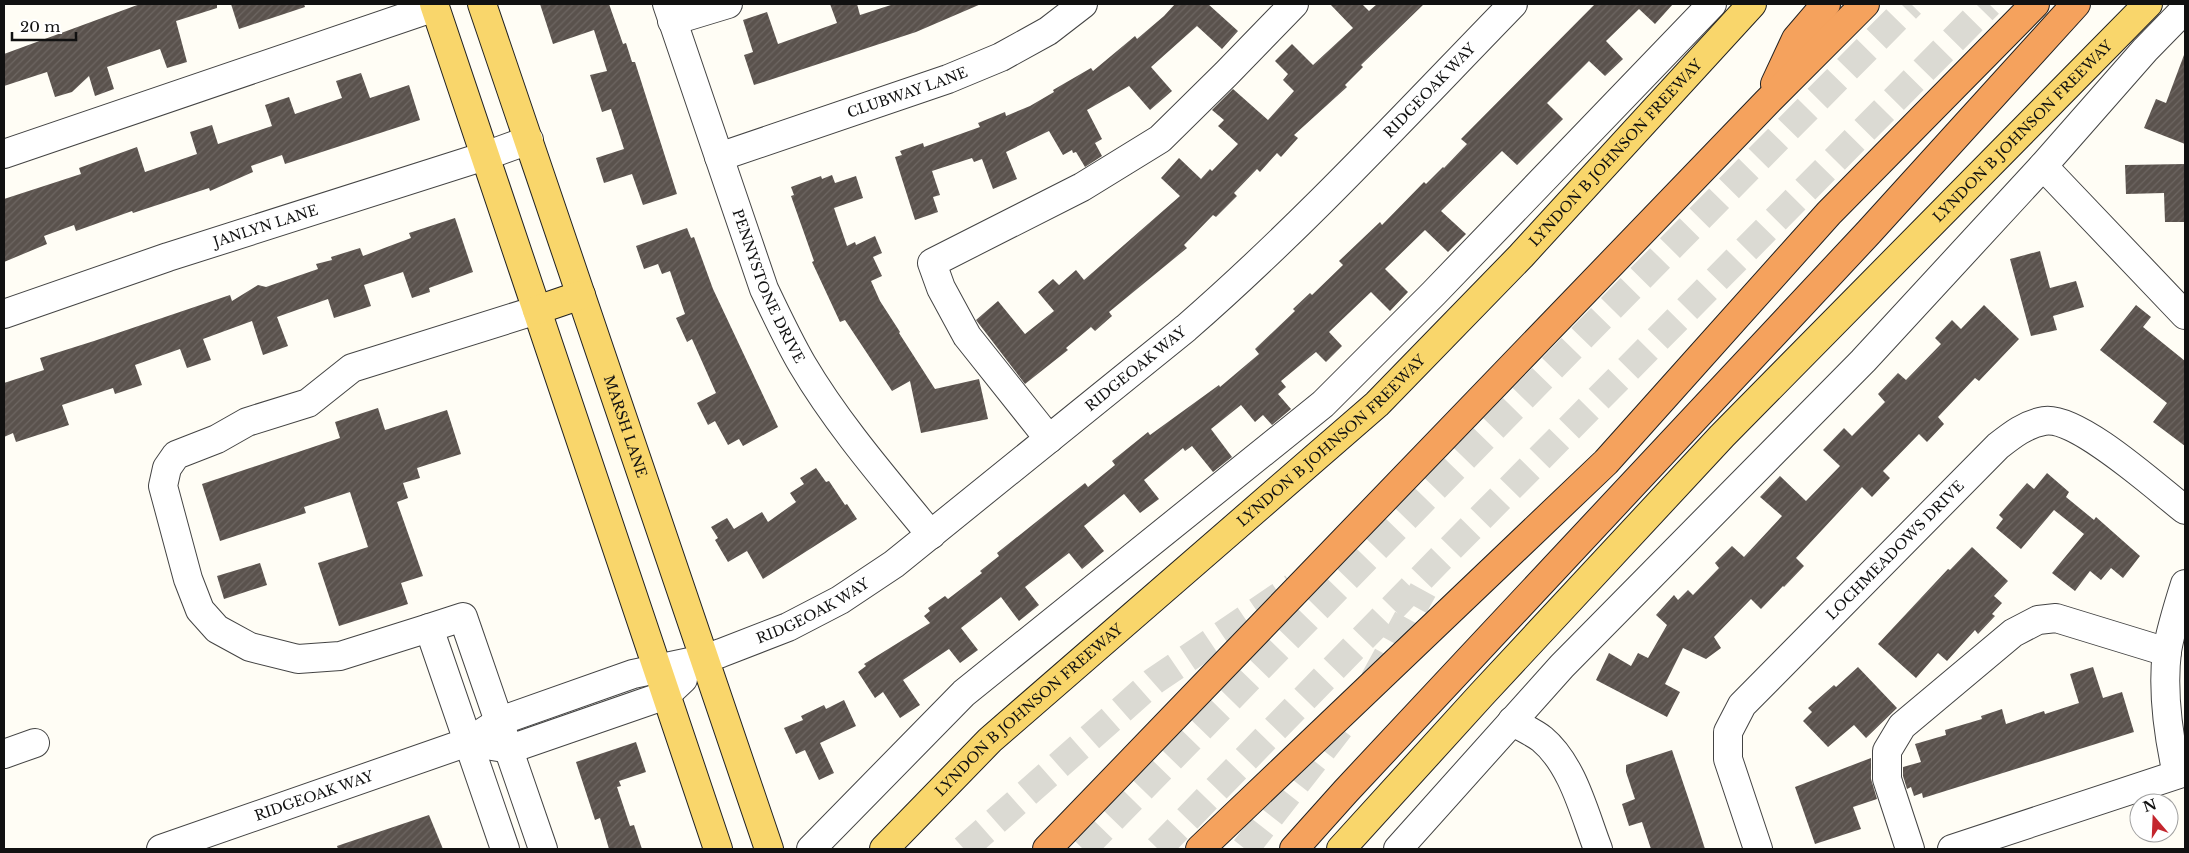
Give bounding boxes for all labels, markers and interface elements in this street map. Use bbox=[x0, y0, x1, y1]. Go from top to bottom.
scale bar bbox=[12, 10, 76, 42]
text: 20 m bbox=[20, 17, 60, 36]
street label: LYNDON B JOHNSON FREEWAY bbox=[1929, 36, 2117, 226]
street label: RIDGEOAK WAY bbox=[1380, 39, 1480, 142]
street label: LYNDON B JOHNSON FREEWAY bbox=[1525, 55, 1706, 250]
street label: CLUBWAY LANE bbox=[845, 63, 970, 122]
street label: JANLYN LANE bbox=[209, 201, 320, 252]
street label: PENNYSTONE DRIVE bbox=[728, 207, 809, 366]
street label: RIDGEOAK WAY bbox=[1081, 322, 1190, 415]
street label: LYNDON B JOHNSON FREEWAY bbox=[1233, 350, 1430, 530]
street label: MARSH LANE bbox=[600, 373, 651, 480]
street label: LOCHMEADOWS DRIVE bbox=[1822, 477, 1968, 624]
street label: RIDGEOAK WAY bbox=[754, 574, 873, 647]
street label: LYNDON B JOHNSON FREEWAY bbox=[931, 619, 1127, 800]
street label: RIDGEOAK WAY bbox=[252, 766, 377, 825]
north arrow bbox=[2129, 793, 2179, 843]
text: N bbox=[2141, 795, 2159, 816]

